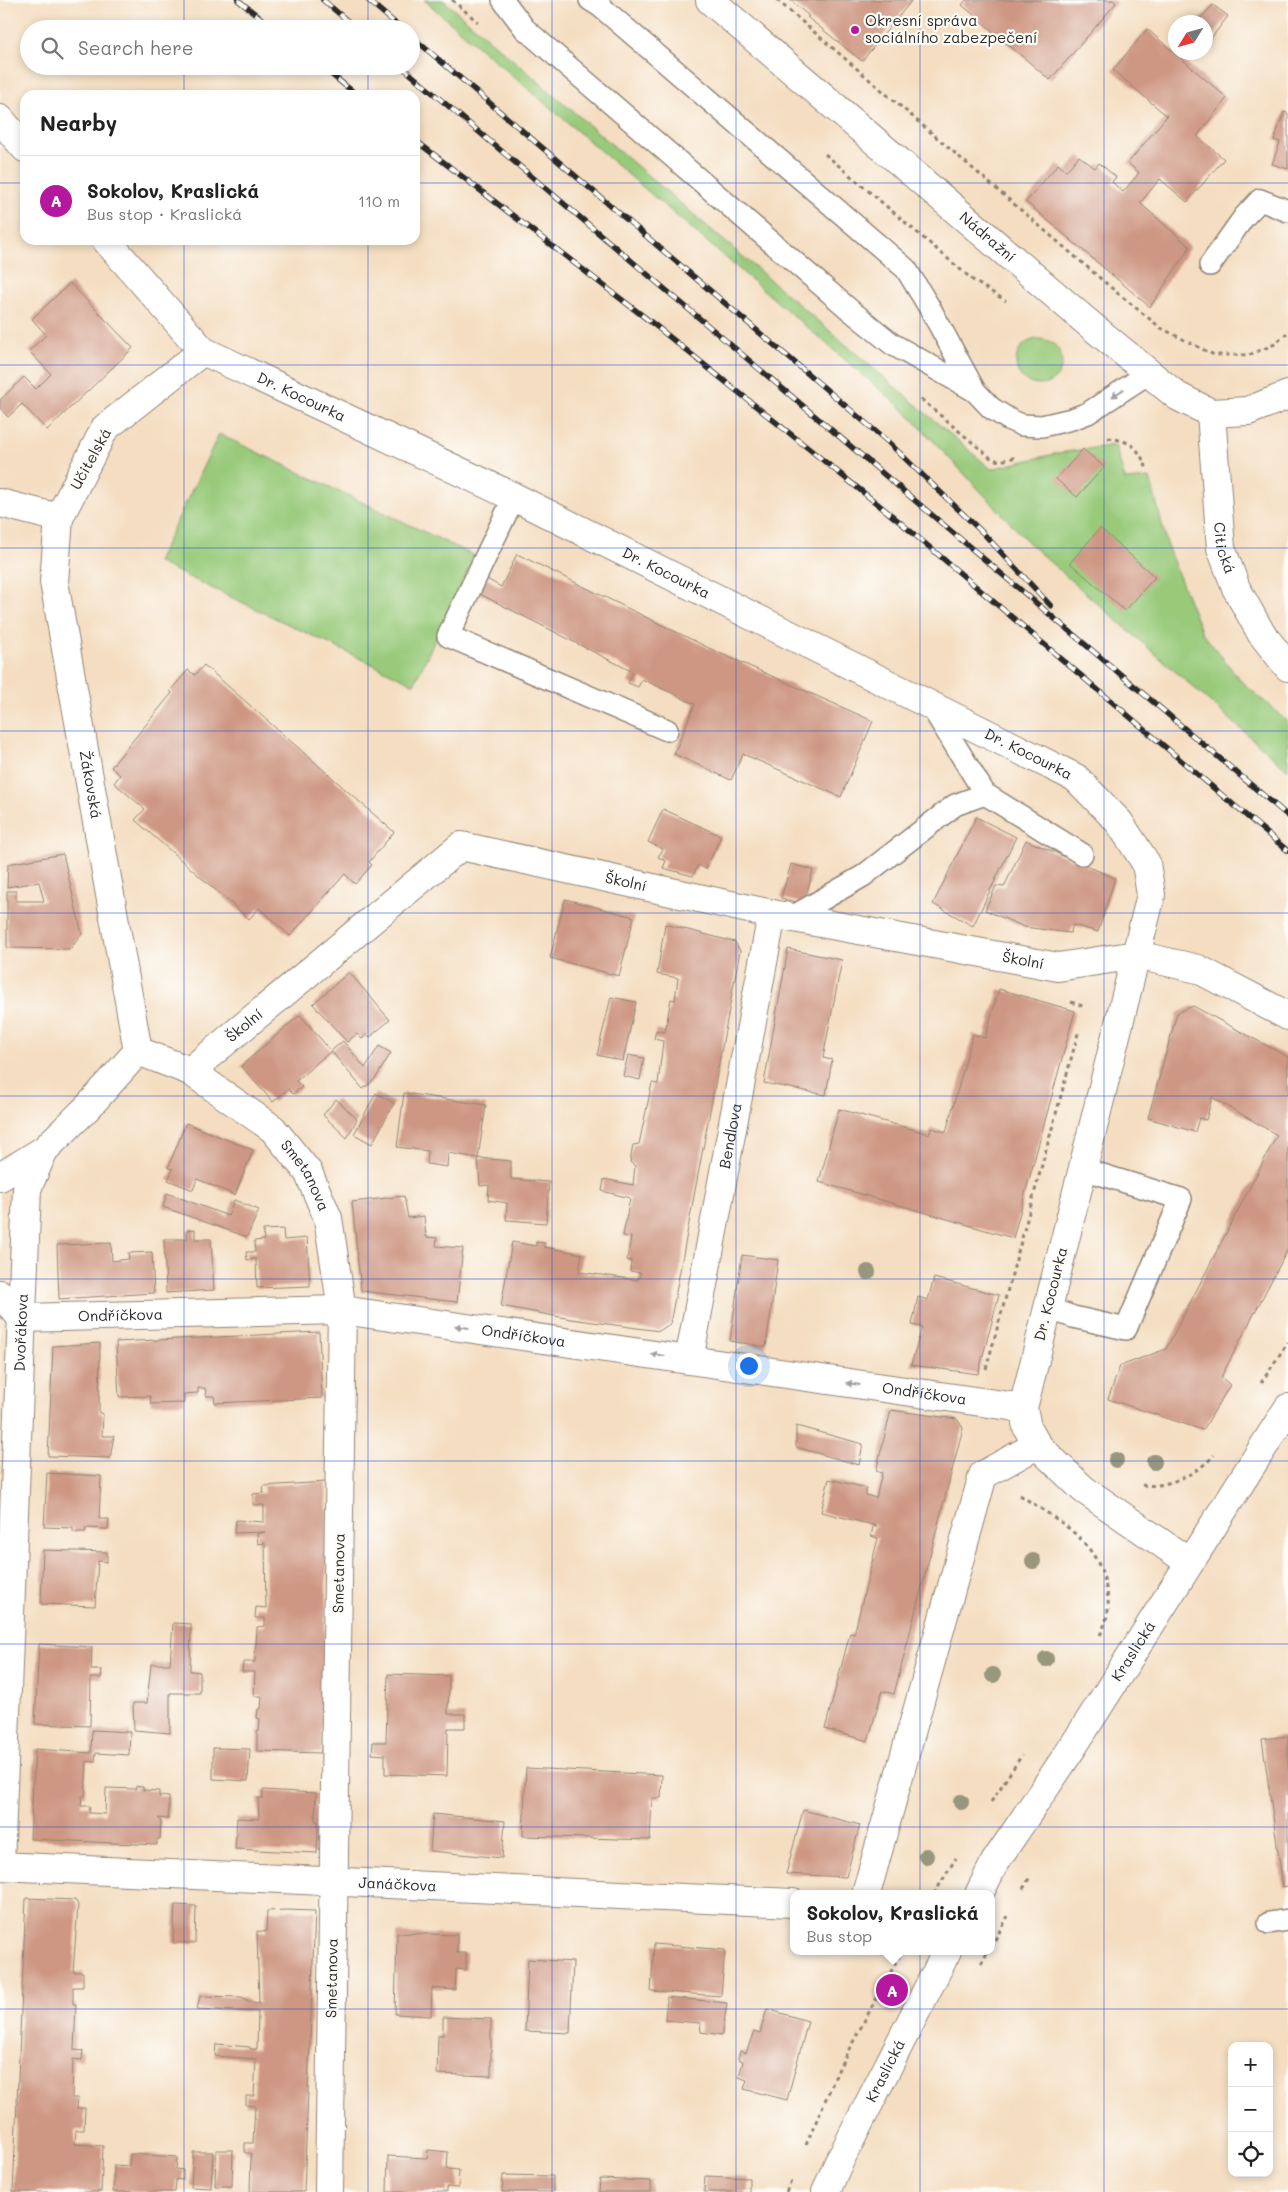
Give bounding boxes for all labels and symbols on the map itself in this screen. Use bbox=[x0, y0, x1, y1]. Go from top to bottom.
place label: Okresní správa sociálního zabezpečení bbox=[865, 10, 1037, 47]
north arrow bbox=[1168, 15, 1213, 60]
marker: Okresní správa sociálního zabezpečení bbox=[849, 24, 861, 36]
street label: Nádražní bbox=[956, 207, 1021, 266]
street label: Dr. Kocourka bbox=[254, 367, 349, 426]
one-way arrow bbox=[1112, 388, 1125, 398]
street label: Učitelská bbox=[65, 424, 115, 493]
street label: Citická bbox=[1210, 521, 1241, 576]
street label: Dr. Kocourka bbox=[619, 542, 714, 603]
street label: Dr. Kocourka bbox=[981, 723, 1076, 784]
street label: Žákovská bbox=[75, 749, 107, 820]
street label: Školní bbox=[603, 867, 649, 895]
street label: Školní bbox=[1001, 946, 1046, 973]
street label: Školní bbox=[221, 1004, 267, 1046]
street label: Bendlova bbox=[714, 1101, 746, 1170]
street label: Smetanova bbox=[277, 1135, 335, 1214]
street label: Dr. Kocourka bbox=[1029, 1245, 1071, 1343]
street label: Dvořákova bbox=[9, 1293, 32, 1372]
street label: Ondříčkova bbox=[78, 1303, 163, 1326]
street label: Ondříčkova bbox=[480, 1319, 567, 1351]
one-way arrow bbox=[454, 1323, 470, 1331]
one-way arrow bbox=[650, 1351, 666, 1359]
your location bbox=[736, 1353, 762, 1379]
street label: Ondříčkova bbox=[881, 1377, 968, 1409]
one-way arrow bbox=[845, 1380, 861, 1388]
street label: Smetanova bbox=[327, 1533, 349, 1613]
street label: Kraslická bbox=[1106, 1617, 1159, 1685]
street label: Janáčkova bbox=[358, 1872, 437, 1895]
street label: Smetanova bbox=[320, 1938, 342, 2018]
pin: A bbox=[876, 1971, 908, 2009]
street label: Kraslická bbox=[860, 2036, 909, 2105]

